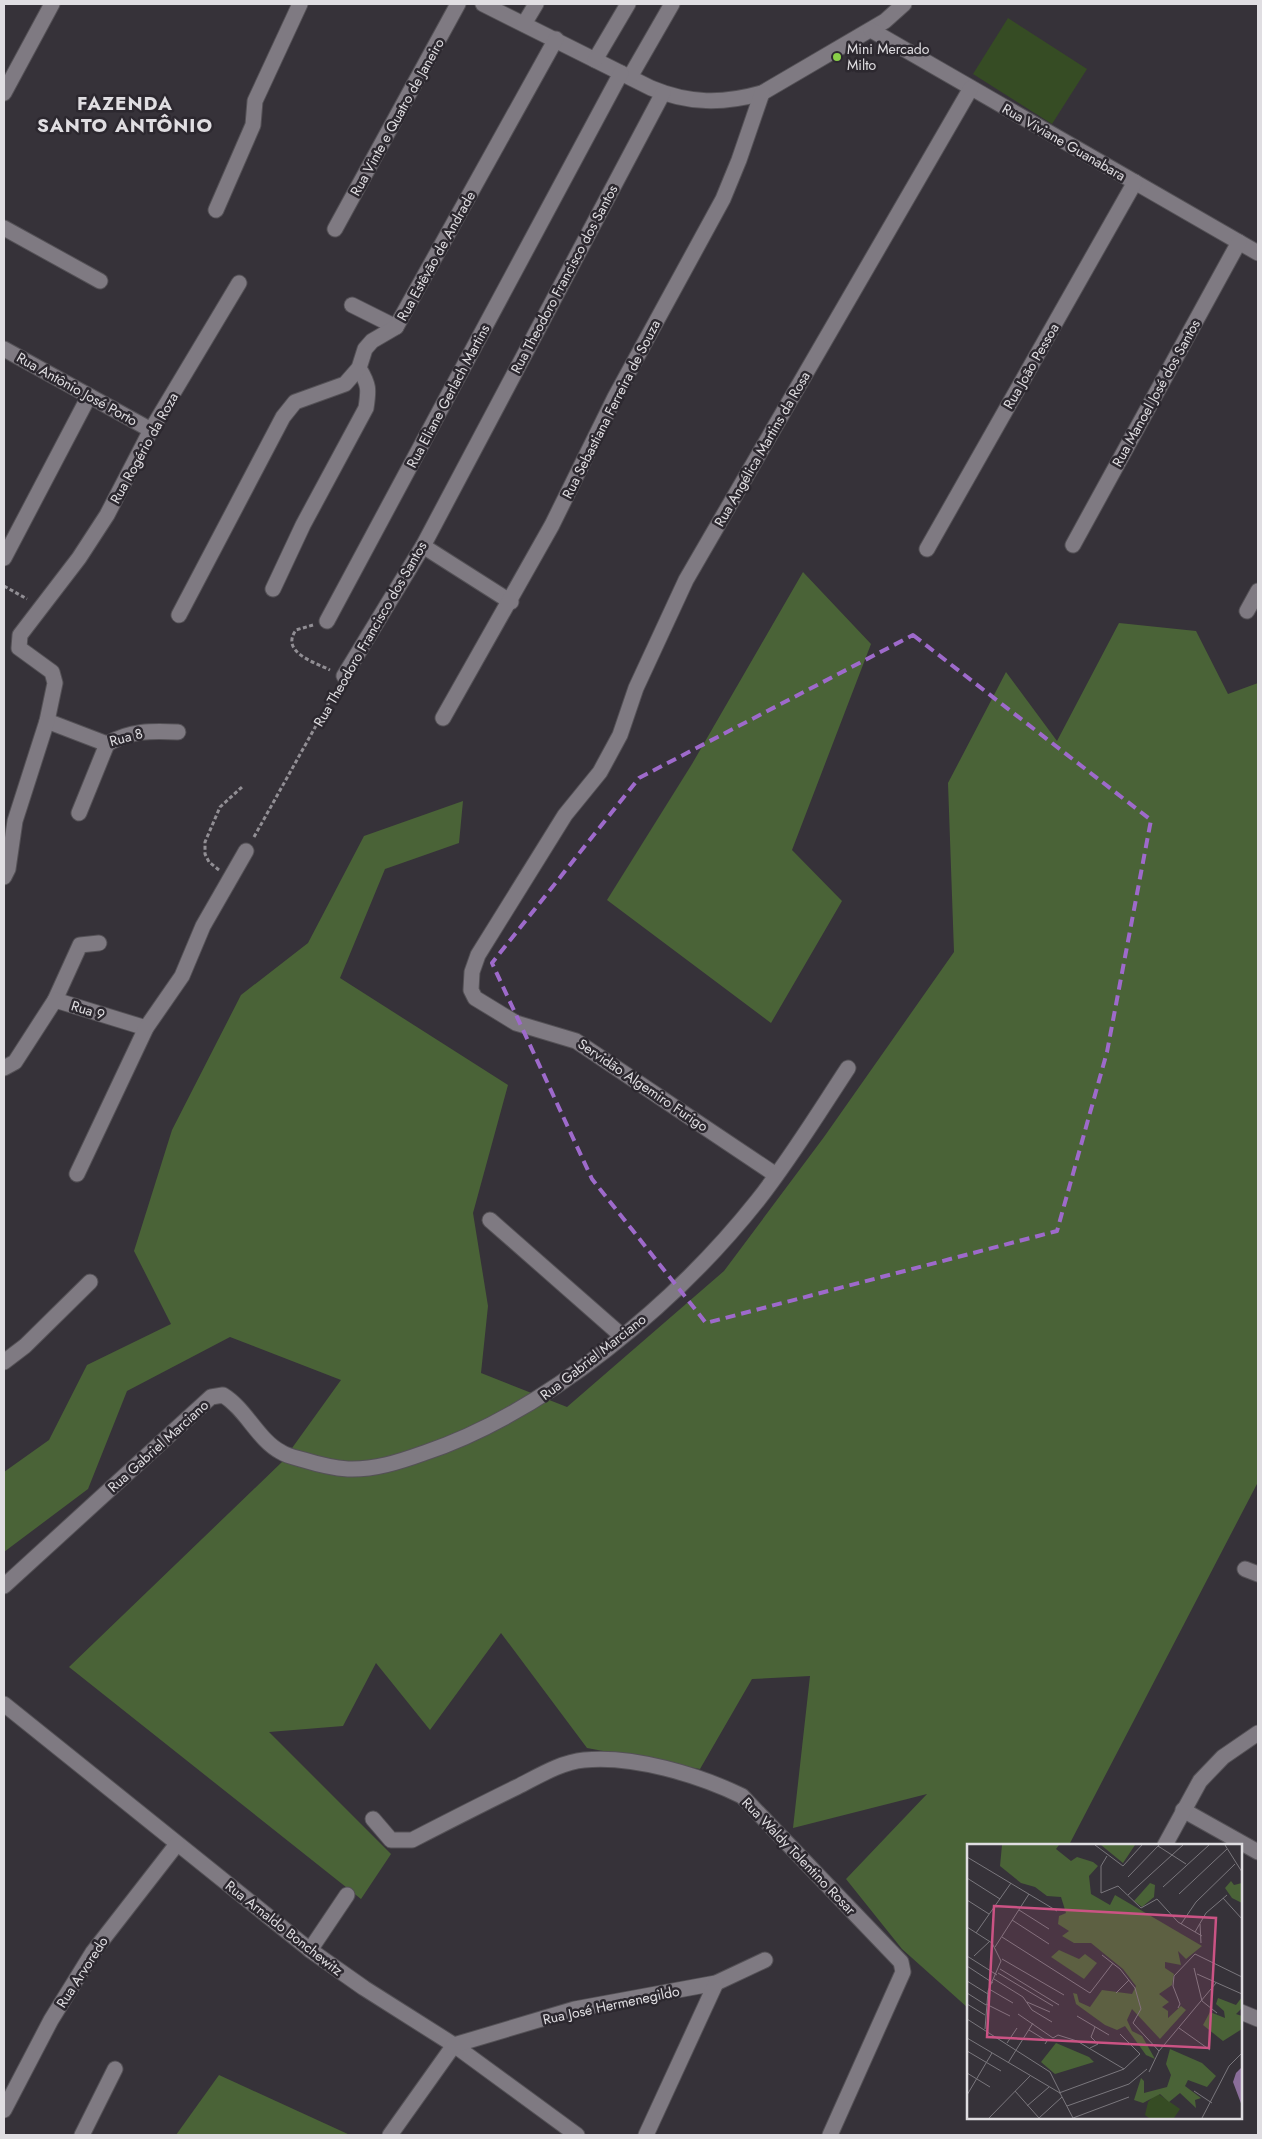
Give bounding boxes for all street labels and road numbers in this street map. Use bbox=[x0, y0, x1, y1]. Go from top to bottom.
street label: Rua Vinte e Quatro de Janeiro bbox=[345, 34, 449, 199]
street label: Rua Viviane Guanabara bbox=[999, 98, 1129, 186]
street label: Rua Theodoro Francisco dos Santos bbox=[506, 181, 622, 377]
street label: Rua Estêvão de Andrade bbox=[392, 188, 480, 324]
street label: Rua Manoel José dos Santos bbox=[1107, 315, 1205, 470]
street label: Rua Sebastiana Ferreira de Souza bbox=[557, 316, 665, 502]
street label: Rua João Pessoa bbox=[998, 319, 1064, 413]
street label: Rua Eliane Gerlach Martins bbox=[402, 320, 495, 471]
street label: Rua Antônio José Porto bbox=[13, 347, 141, 431]
street label: Rua Angélica Martins da Rosa bbox=[709, 368, 815, 530]
street label: Rua Rogério da Roza bbox=[105, 389, 183, 507]
street label: Rua Theodoro Francisco dos Santos bbox=[309, 537, 432, 730]
street label: Rua 8 bbox=[107, 723, 145, 751]
street label: Rua 9 bbox=[69, 995, 107, 1025]
street label: Servidão Algemiro Furigo bbox=[574, 1034, 712, 1136]
street label: Rua Gabriel Marciano bbox=[536, 1309, 650, 1405]
street label: Rua Gabriel Marciano bbox=[103, 1395, 213, 1497]
street label: Rua Waldy Tolentino Rosar bbox=[738, 1793, 861, 1919]
street label: Rua Arnaldo Bonchewitz bbox=[221, 1876, 347, 1981]
street label: Rua Arvoredo bbox=[51, 1932, 113, 2012]
street label: Rua José Hermenegildo bbox=[541, 1981, 682, 2029]

